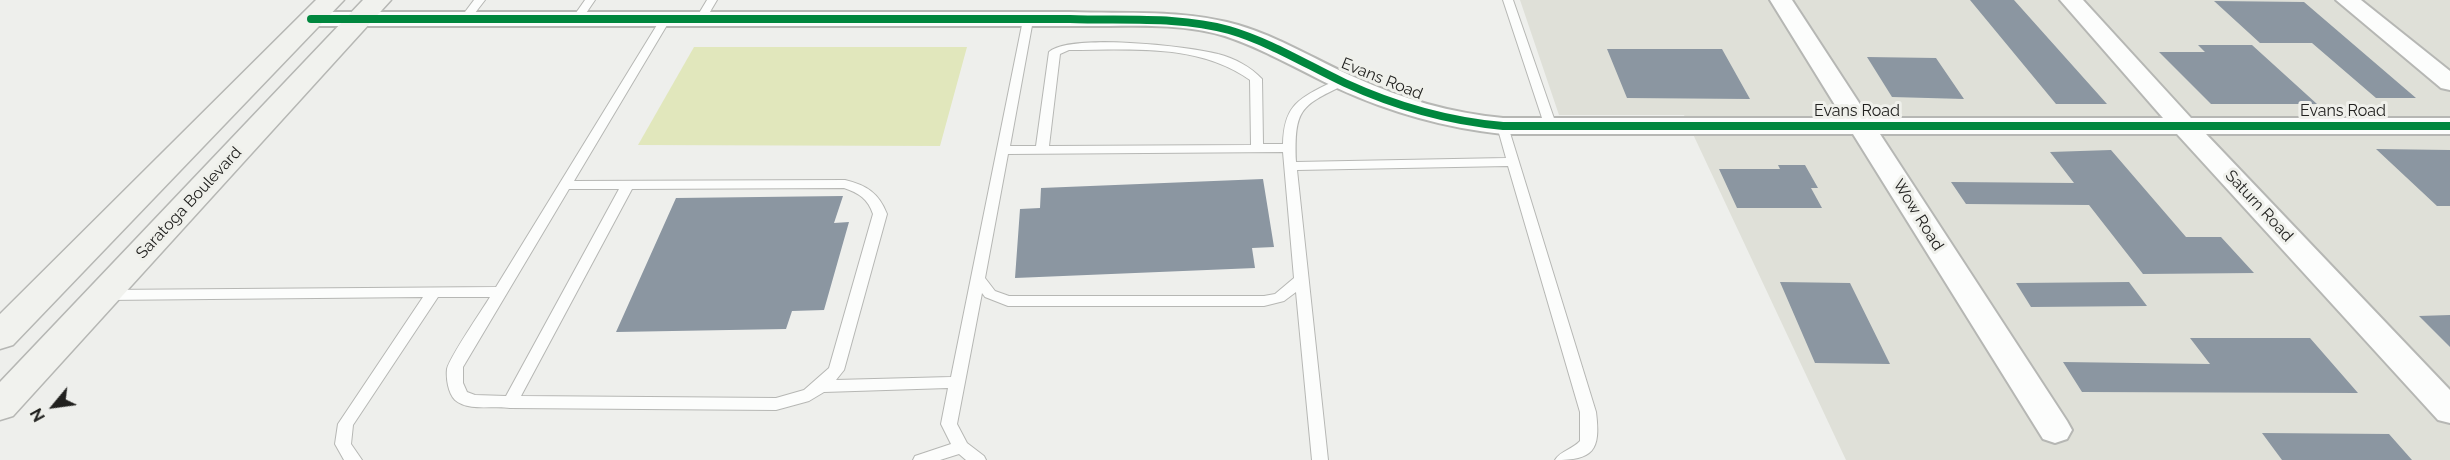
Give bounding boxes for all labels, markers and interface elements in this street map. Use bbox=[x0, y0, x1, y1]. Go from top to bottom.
street label: Evans Road bbox=[1339, 54, 1425, 104]
street label: Evans Road bbox=[1814, 101, 1900, 121]
street label: Evans Road bbox=[2300, 101, 2386, 121]
street label: Saratoga Boulevard bbox=[132, 143, 246, 263]
street label: Saturn Road bbox=[2221, 166, 2297, 246]
street label: Wow Road bbox=[1889, 176, 1947, 254]
north arrow bbox=[24, 376, 84, 436]
text: N bbox=[27, 405, 49, 425]

